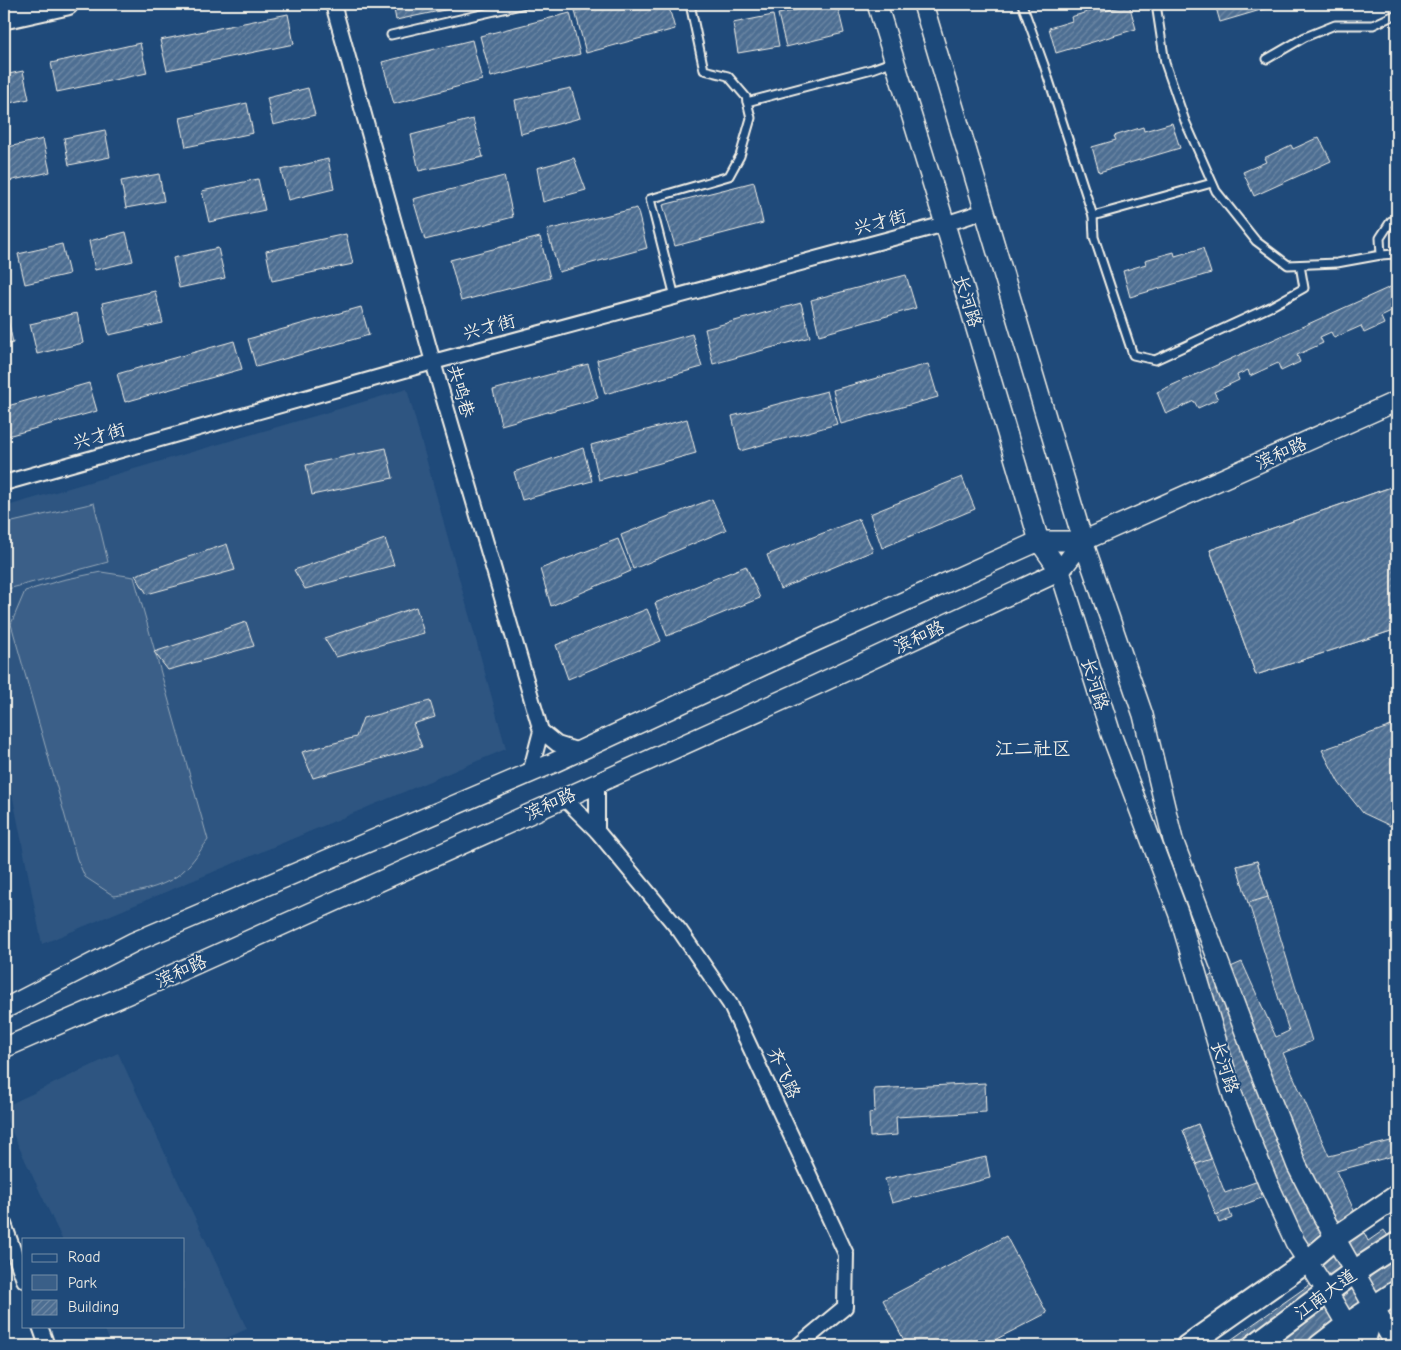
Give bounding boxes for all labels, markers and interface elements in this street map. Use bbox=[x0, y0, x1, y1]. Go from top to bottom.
street label: 兴才街 bbox=[851, 205, 909, 240]
street label: 长河路 bbox=[950, 272, 985, 330]
street label: 兴才街 bbox=[460, 310, 518, 345]
street label: 共鸣巷 bbox=[443, 362, 478, 420]
street label: 兴才街 bbox=[70, 419, 128, 454]
street label: 滨和路 bbox=[1252, 433, 1310, 474]
street label: 滨和路 bbox=[890, 617, 948, 658]
street label: 长河路 bbox=[1077, 655, 1112, 713]
district label: 江二社区 bbox=[995, 738, 1071, 760]
street label: 滨和路 bbox=[521, 784, 579, 825]
street label: 滨和路 bbox=[152, 951, 210, 992]
street label: 长河路 bbox=[1206, 1038, 1243, 1096]
street label: 齐飞路 bbox=[763, 1044, 804, 1102]
legend bbox=[22, 1238, 185, 1328]
text: Road bbox=[68, 1248, 100, 1266]
street label: 江南大道 bbox=[1290, 1265, 1361, 1324]
text: Park bbox=[68, 1274, 97, 1292]
text: Building bbox=[68, 1298, 119, 1316]

